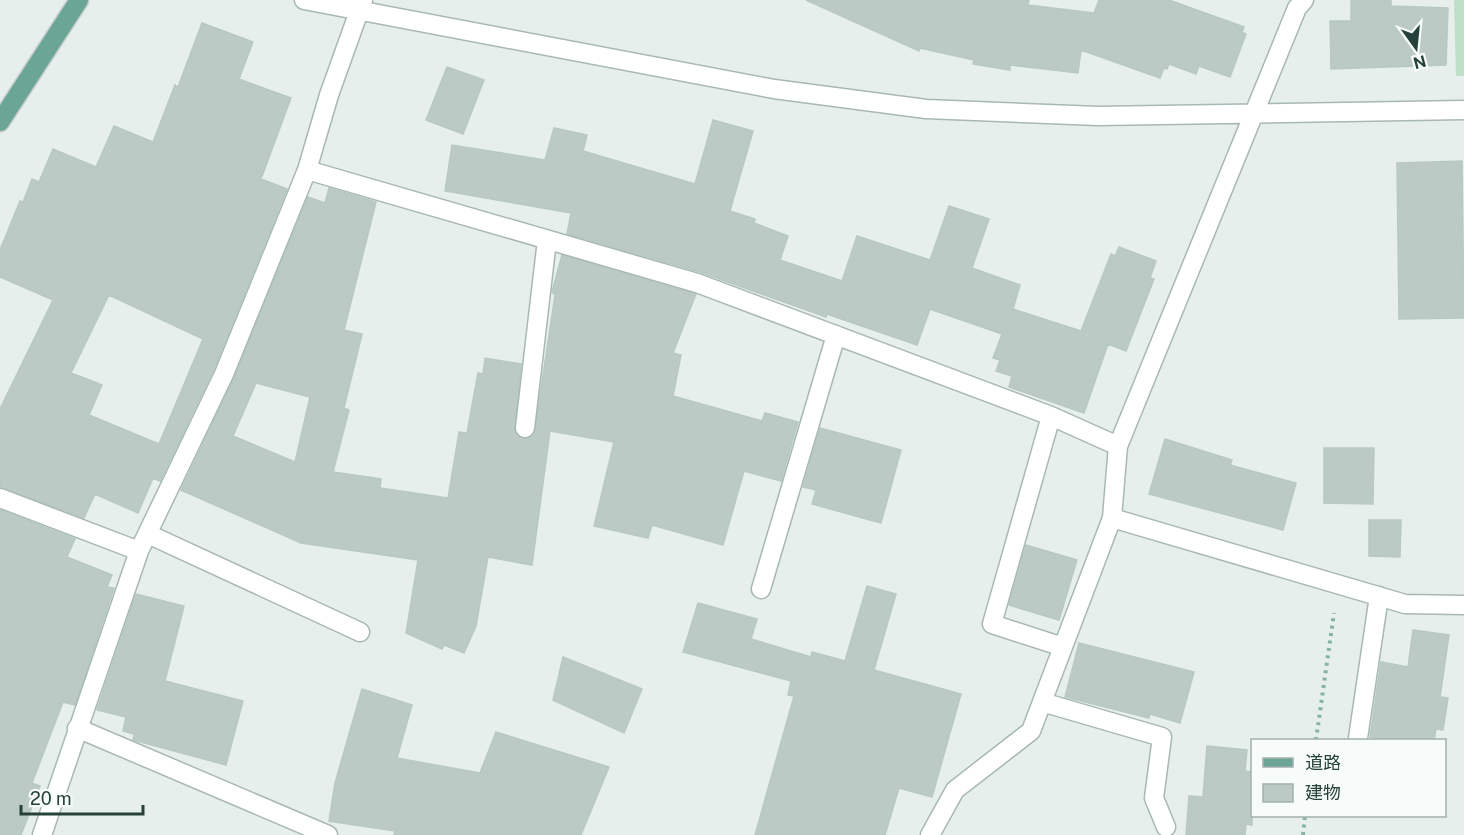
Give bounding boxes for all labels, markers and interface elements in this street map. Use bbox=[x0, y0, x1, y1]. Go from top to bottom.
north arrow bbox=[1386, 18, 1446, 78]
text: N bbox=[1411, 51, 1428, 73]
legend bbox=[1251, 739, 1446, 817]
text: 道路 bbox=[1305, 752, 1341, 773]
scale bar bbox=[21, 778, 142, 816]
text: 建物 bbox=[1305, 782, 1341, 803]
text: 20 m bbox=[30, 788, 72, 809]

